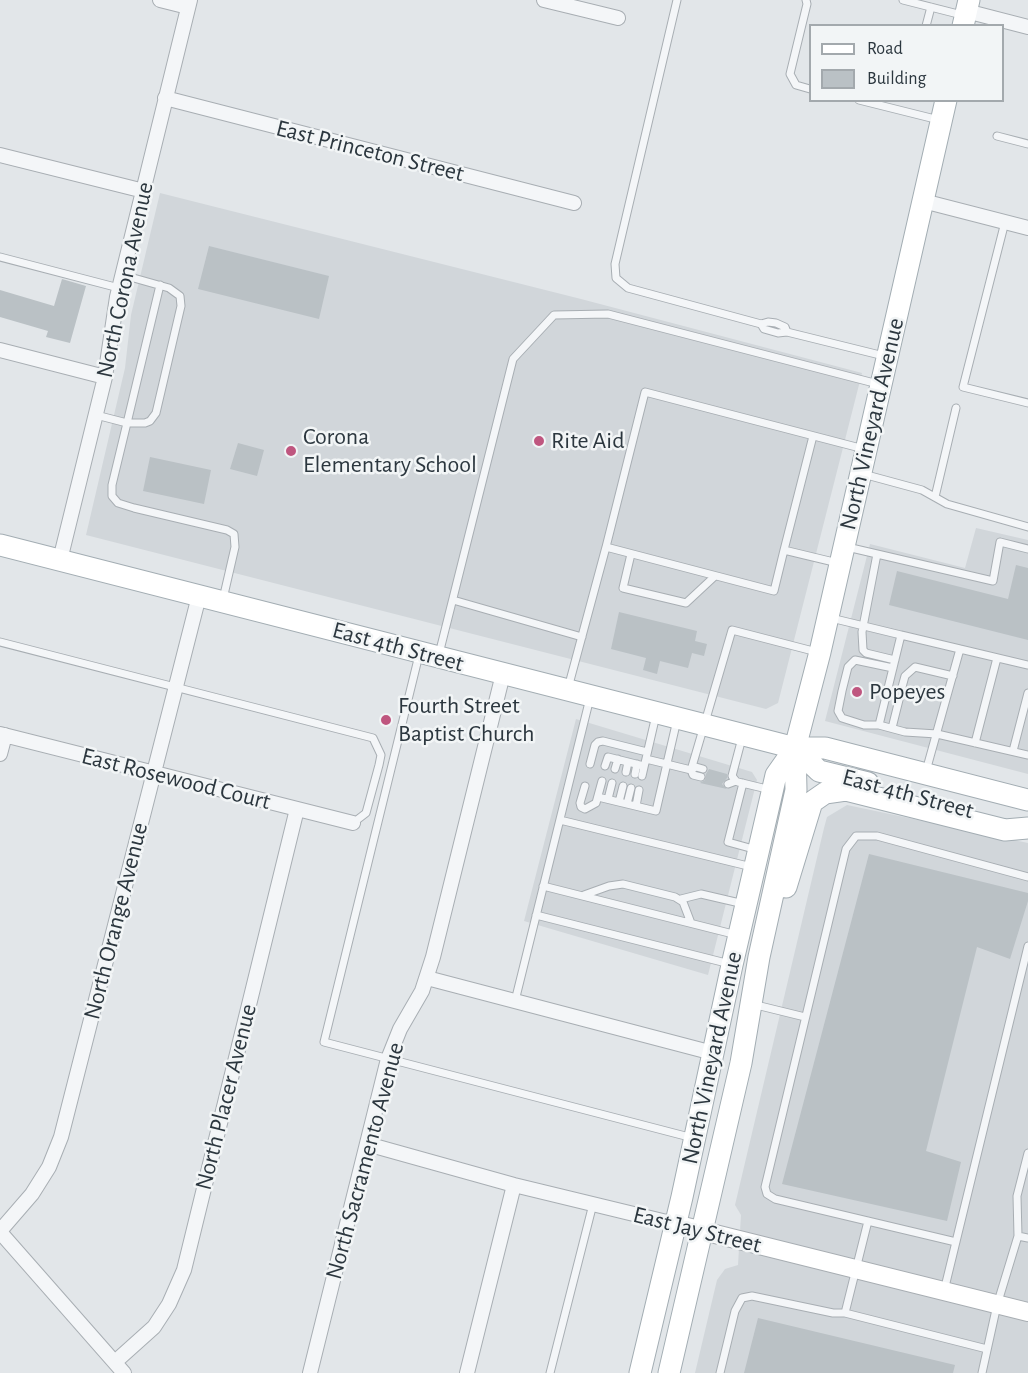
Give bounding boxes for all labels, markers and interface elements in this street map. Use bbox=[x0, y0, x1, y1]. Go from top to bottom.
legend bbox=[809, 24, 1004, 102]
text: Road bbox=[867, 40, 903, 58]
text: Building bbox=[867, 70, 926, 88]
street label: East Princeton Street bbox=[273, 114, 467, 188]
street label: North Corona Avenue bbox=[90, 179, 160, 381]
street label: North Vineyard Avenue bbox=[834, 315, 910, 533]
place label: Corona Elementary School bbox=[303, 423, 477, 479]
place label: Rite Aid bbox=[551, 427, 625, 455]
marker: Rite Aid bbox=[532, 434, 546, 448]
marker: Corona Elementary School bbox=[284, 444, 298, 458]
street label: East 4th Street bbox=[329, 616, 467, 678]
place label: Popeyes bbox=[869, 678, 945, 706]
marker: Popeyes bbox=[850, 685, 864, 699]
place label: Fourth Street Baptist Church bbox=[398, 692, 535, 748]
marker: Fourth Street Baptist Church bbox=[379, 713, 393, 727]
street label: East Rosewood Court bbox=[78, 742, 274, 816]
street label: East 4th Street bbox=[839, 763, 977, 825]
street label: North Orange Avenue bbox=[78, 820, 154, 1022]
street label: North Vineyard Avenue bbox=[675, 949, 749, 1167]
street label: North Placer Avenue bbox=[189, 1001, 263, 1193]
street label: North Sacramento Avenue bbox=[319, 1039, 411, 1283]
street label: East Jay Street bbox=[630, 1200, 764, 1260]

